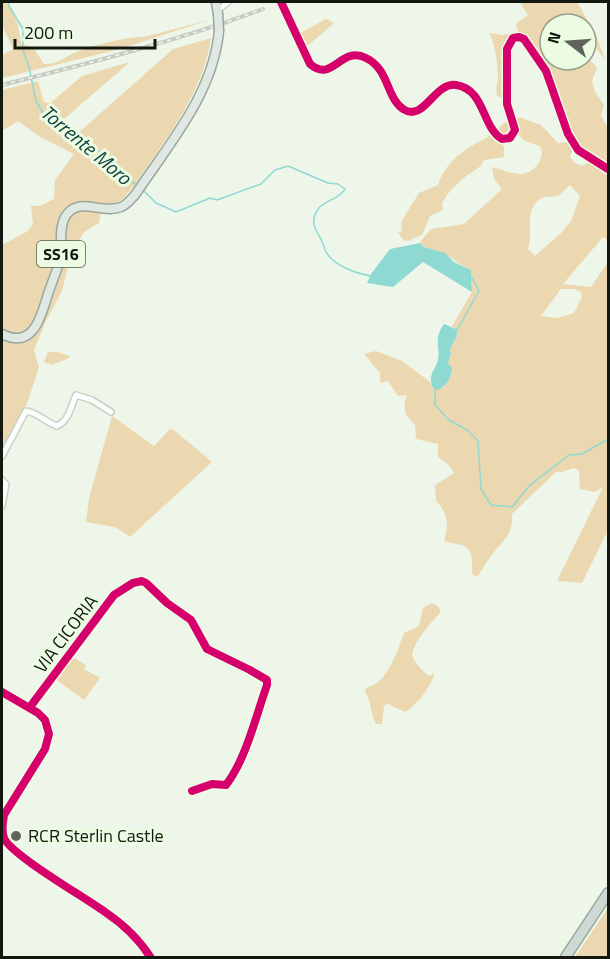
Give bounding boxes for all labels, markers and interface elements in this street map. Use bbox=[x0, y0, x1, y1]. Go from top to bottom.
scale bar bbox=[15, 12, 154, 50]
north arrow bbox=[538, 12, 598, 72]
text: 200 m bbox=[24, 19, 73, 46]
text: N bbox=[541, 29, 567, 46]
water label: Torrente Moro bbox=[34, 97, 139, 193]
road number: SS16 bbox=[37, 241, 85, 267]
street label: VIA CICORIA bbox=[27, 589, 104, 678]
place label: RCR Sterlin Castle bbox=[28, 822, 164, 849]
marker: RCR Sterlin Castle bbox=[9, 829, 23, 843]

